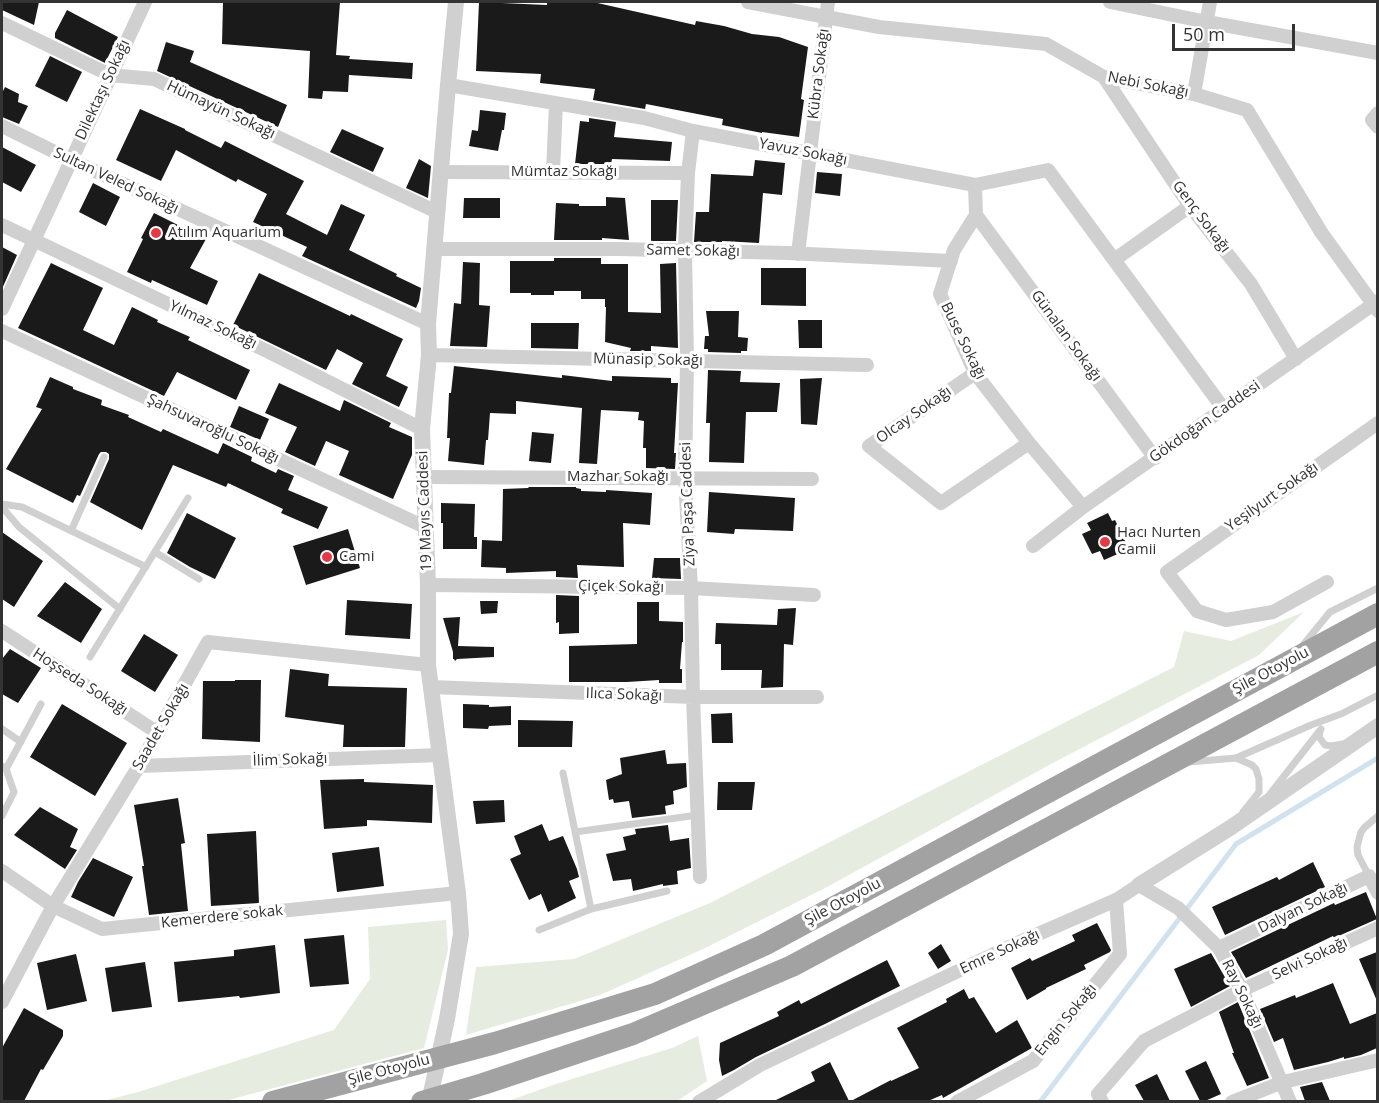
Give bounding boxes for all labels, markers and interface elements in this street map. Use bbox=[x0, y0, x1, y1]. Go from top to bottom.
scale bar bbox=[1175, 12, 1298, 50]
text: 50 m bbox=[1183, 22, 1225, 46]
street label: Kübra Sokağı bbox=[805, 28, 833, 120]
street label: Dilektaşı Sokağı bbox=[72, 37, 134, 143]
street label: Nebi Sokağı bbox=[1106, 68, 1190, 102]
street label: Hümayün Sokağı bbox=[164, 77, 278, 143]
street label: Yavuz Sokağı bbox=[757, 135, 849, 169]
street label: Sultan Veled Sokağı bbox=[51, 144, 181, 218]
street label: Mümtaz Sokağı bbox=[511, 163, 617, 181]
street label: Genç Sokağı bbox=[1168, 178, 1234, 256]
place label: Atılım Aquarium bbox=[168, 224, 281, 242]
marker: Atılım Aquarium bbox=[149, 226, 163, 240]
street label: Samet Sokağı bbox=[646, 241, 740, 261]
street label: Günalan Sokağı bbox=[1027, 287, 1105, 385]
street label: Yılmaz Sokağı bbox=[166, 297, 260, 353]
street label: Buse Sokağı bbox=[937, 299, 989, 383]
street label: Münasip Sokağı bbox=[593, 350, 703, 370]
street label: Gökdoğan Caddesi bbox=[1146, 377, 1264, 467]
street label: Olcay Sokağı bbox=[873, 382, 955, 448]
street label: Şahsuvaroğlu Sokağı bbox=[144, 391, 282, 467]
street label: Ziya Paşa Caddesi bbox=[677, 442, 699, 566]
street label: 19 Mayıs Caddesi bbox=[414, 450, 436, 572]
street label: Yeşilyurt Sokağı bbox=[1222, 458, 1322, 536]
street label: Mazhar Sokağı bbox=[567, 468, 669, 486]
place label: Hacı Nurten Camii bbox=[1117, 524, 1201, 559]
marker: Hacı Nurten Camii bbox=[1098, 535, 1112, 549]
place label: Cami bbox=[339, 548, 374, 566]
marker: Cami bbox=[320, 550, 334, 564]
street label: Çiçek Sokağı bbox=[578, 577, 664, 597]
street label: Şile Otoyolu bbox=[1230, 643, 1312, 699]
street label: Hoşseda Sokağı bbox=[29, 645, 131, 719]
street label: Saadet Sokağı bbox=[129, 680, 193, 774]
street label: Ilıca Sokağı bbox=[585, 685, 663, 705]
street label: İlim Sokağı bbox=[252, 750, 328, 770]
street label: Şile Otoyolu bbox=[802, 874, 884, 930]
street label: Dalyan Sokağı bbox=[1255, 879, 1351, 937]
street label: Kemerdere sokak bbox=[160, 902, 284, 932]
street label: Emre Sokağı bbox=[957, 926, 1043, 978]
street label: Selvi Sokağı bbox=[1269, 934, 1351, 984]
street label: Ray Sokağı bbox=[1218, 957, 1266, 1031]
street label: Engin Sokağı bbox=[1031, 980, 1101, 1060]
street label: Şile Otoyolu bbox=[346, 1050, 432, 1090]

